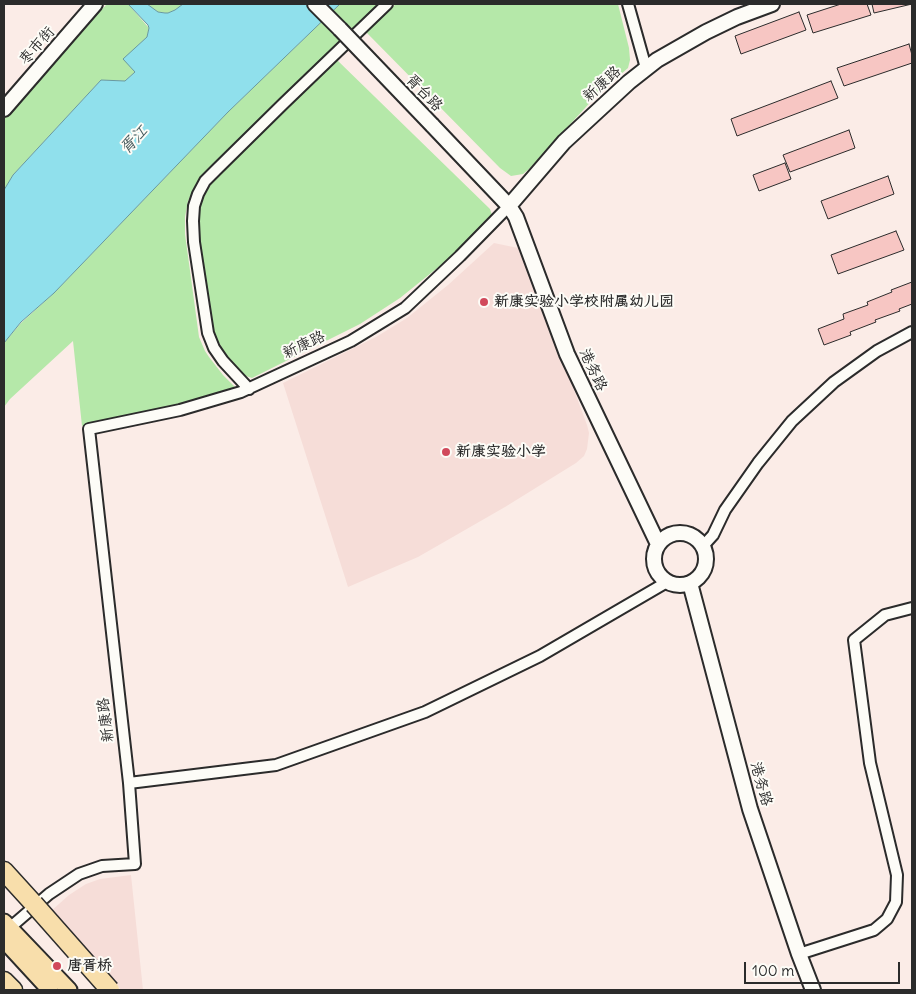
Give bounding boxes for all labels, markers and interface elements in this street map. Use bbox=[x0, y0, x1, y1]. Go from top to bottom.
street label: 枣市街 bbox=[15, 23, 59, 69]
street label: 新康路 bbox=[579, 62, 625, 106]
street label: 胥台路 bbox=[402, 71, 446, 115]
water label: 胥江 bbox=[116, 122, 152, 158]
place label: 新康实验小学校附属幼儿园 bbox=[494, 293, 674, 311]
marker: 新康实验小学校附属幼儿园 bbox=[478, 296, 490, 308]
street label: 新康路 bbox=[280, 327, 328, 363]
street label: 港务路 bbox=[575, 346, 611, 394]
place label: 新康实验小学 bbox=[456, 443, 546, 461]
marker: 新康实验小学 bbox=[440, 446, 452, 458]
street label: 新康路 bbox=[94, 697, 118, 743]
street label: 港务路 bbox=[746, 760, 776, 808]
scale bar bbox=[746, 952, 902, 984]
place label: 唐胥桥 bbox=[67, 957, 112, 975]
marker: 唐胥桥 bbox=[51, 960, 63, 972]
text: 100 m bbox=[752, 961, 794, 980]

